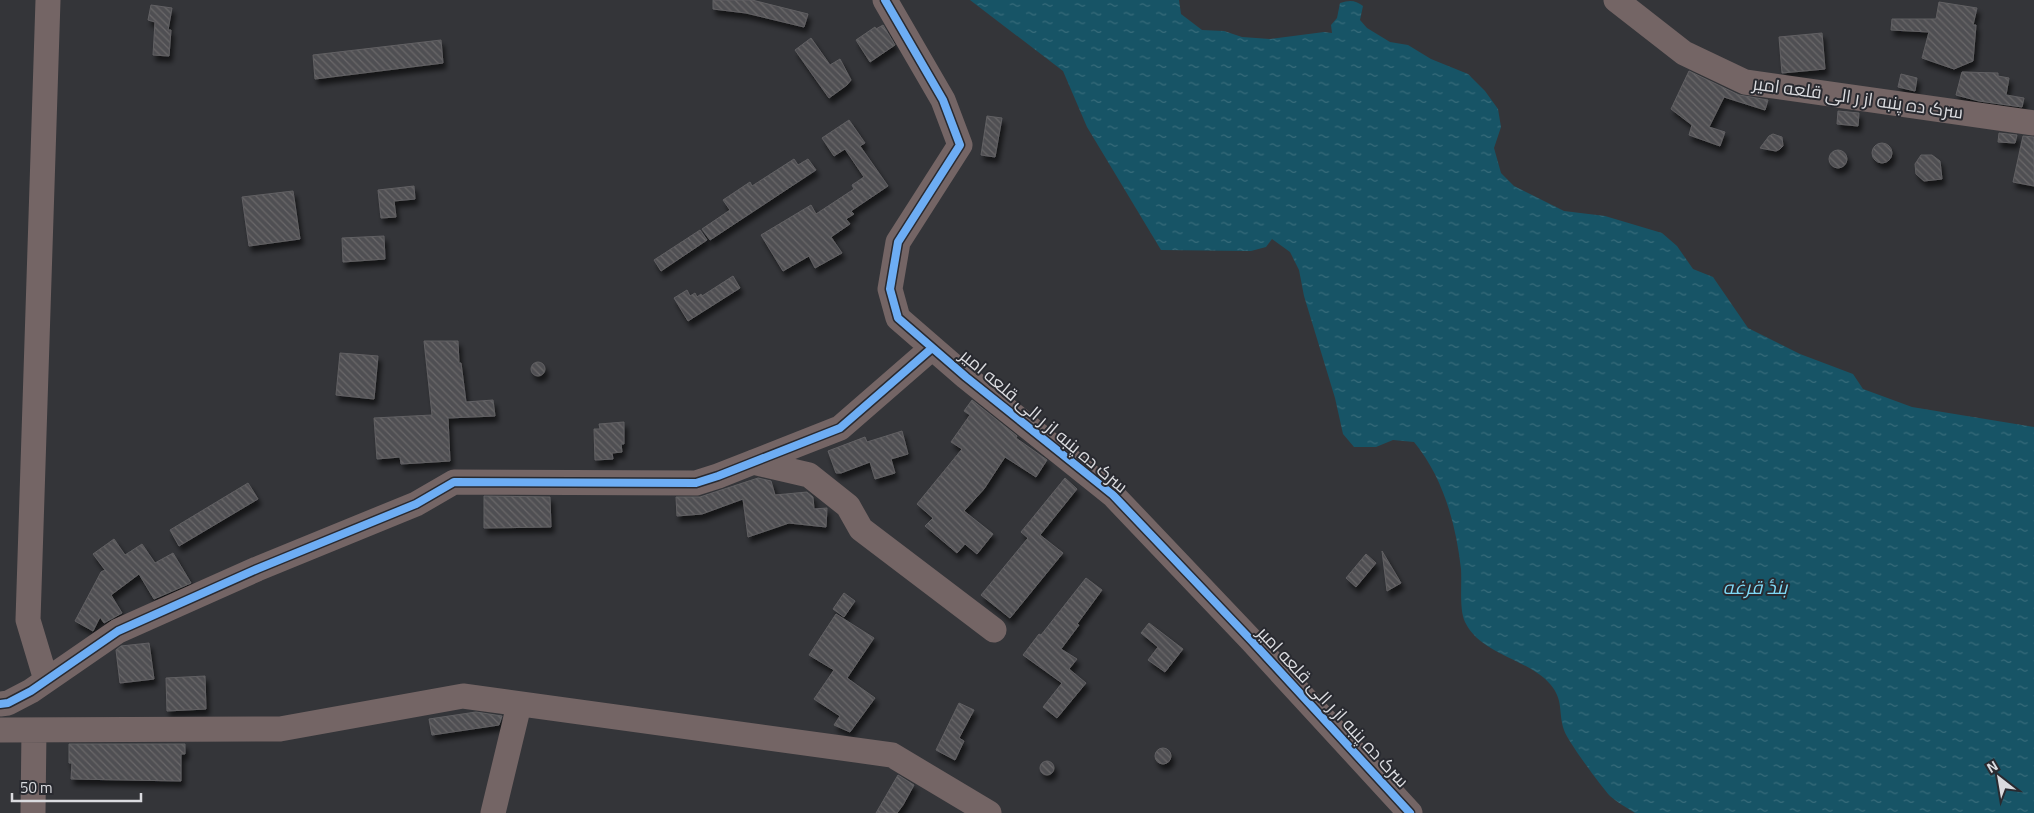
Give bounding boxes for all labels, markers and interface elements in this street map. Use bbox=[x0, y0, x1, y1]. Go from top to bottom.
street label: سرک ده پنبه از ر الی قلعه امیر bbox=[1750, 66, 1965, 129]
street label: سرک ده پنبه از ر الی قلعه امیر bbox=[952, 339, 1136, 501]
water label: بندٔ قرغه bbox=[1723, 569, 1788, 605]
street label: سرک ده پنبه از ر الی قلعه امیر bbox=[1248, 617, 1418, 796]
north arrow bbox=[1974, 753, 2024, 803]
text: N bbox=[1982, 753, 2003, 780]
scale bar bbox=[12, 770, 141, 802]
text: 50 m bbox=[20, 773, 53, 802]

